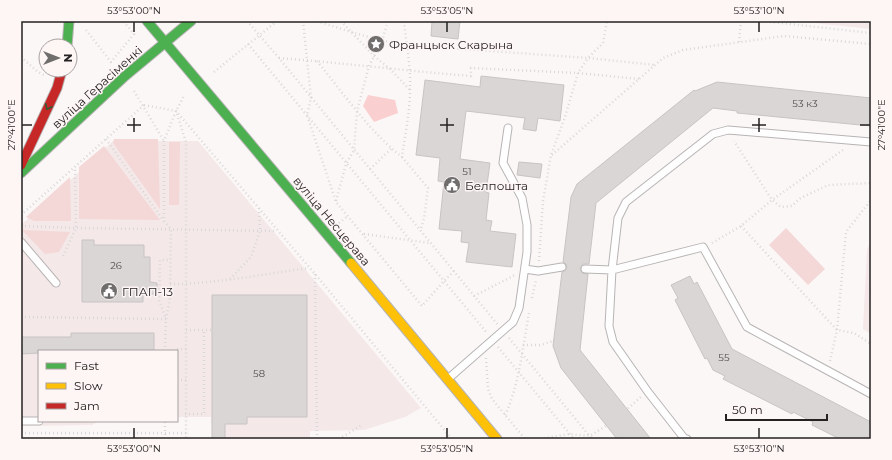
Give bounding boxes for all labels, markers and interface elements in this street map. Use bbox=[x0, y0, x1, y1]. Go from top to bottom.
text: 53°53'00"N bbox=[107, 4, 161, 17]
text: 53°53'05"N bbox=[421, 4, 473, 17]
text: 53°53'10"N bbox=[733, 4, 785, 17]
place icon: Францыск Скарына bbox=[366, 34, 386, 54]
place label: Францыск Скарына bbox=[389, 37, 513, 52]
north arrow bbox=[38, 38, 78, 78]
street label: вуліца Герасіменкі bbox=[49, 43, 145, 131]
text: N bbox=[61, 54, 75, 62]
house number: 53 к3 bbox=[792, 97, 818, 110]
text: 27°41'00"E bbox=[5, 99, 18, 151]
text: 27°41'00"E bbox=[875, 99, 888, 151]
one-way arrow bbox=[45, 103, 53, 110]
house number: 51 bbox=[462, 165, 472, 178]
street label: вуліца Несцерава bbox=[290, 173, 374, 269]
public building icon: Белпошта bbox=[442, 175, 462, 195]
place label: Белпошта bbox=[465, 178, 528, 193]
house number: 26 bbox=[110, 259, 122, 272]
public building icon: ГПАП-13 bbox=[99, 281, 119, 301]
place label: ГПАП-13 bbox=[122, 284, 173, 299]
legend bbox=[38, 350, 178, 422]
house number: 55 bbox=[718, 351, 730, 364]
text: Fast bbox=[74, 358, 99, 373]
house number: 58 bbox=[253, 367, 265, 380]
text: Slow bbox=[74, 378, 103, 393]
scale bar bbox=[726, 396, 827, 422]
text: Jam bbox=[73, 398, 100, 413]
text: 50 m bbox=[732, 402, 763, 417]
text: 53°53'00"N bbox=[107, 442, 161, 455]
text: 53°53'05"N bbox=[421, 442, 473, 455]
text: 53°53'10"N bbox=[733, 442, 785, 455]

